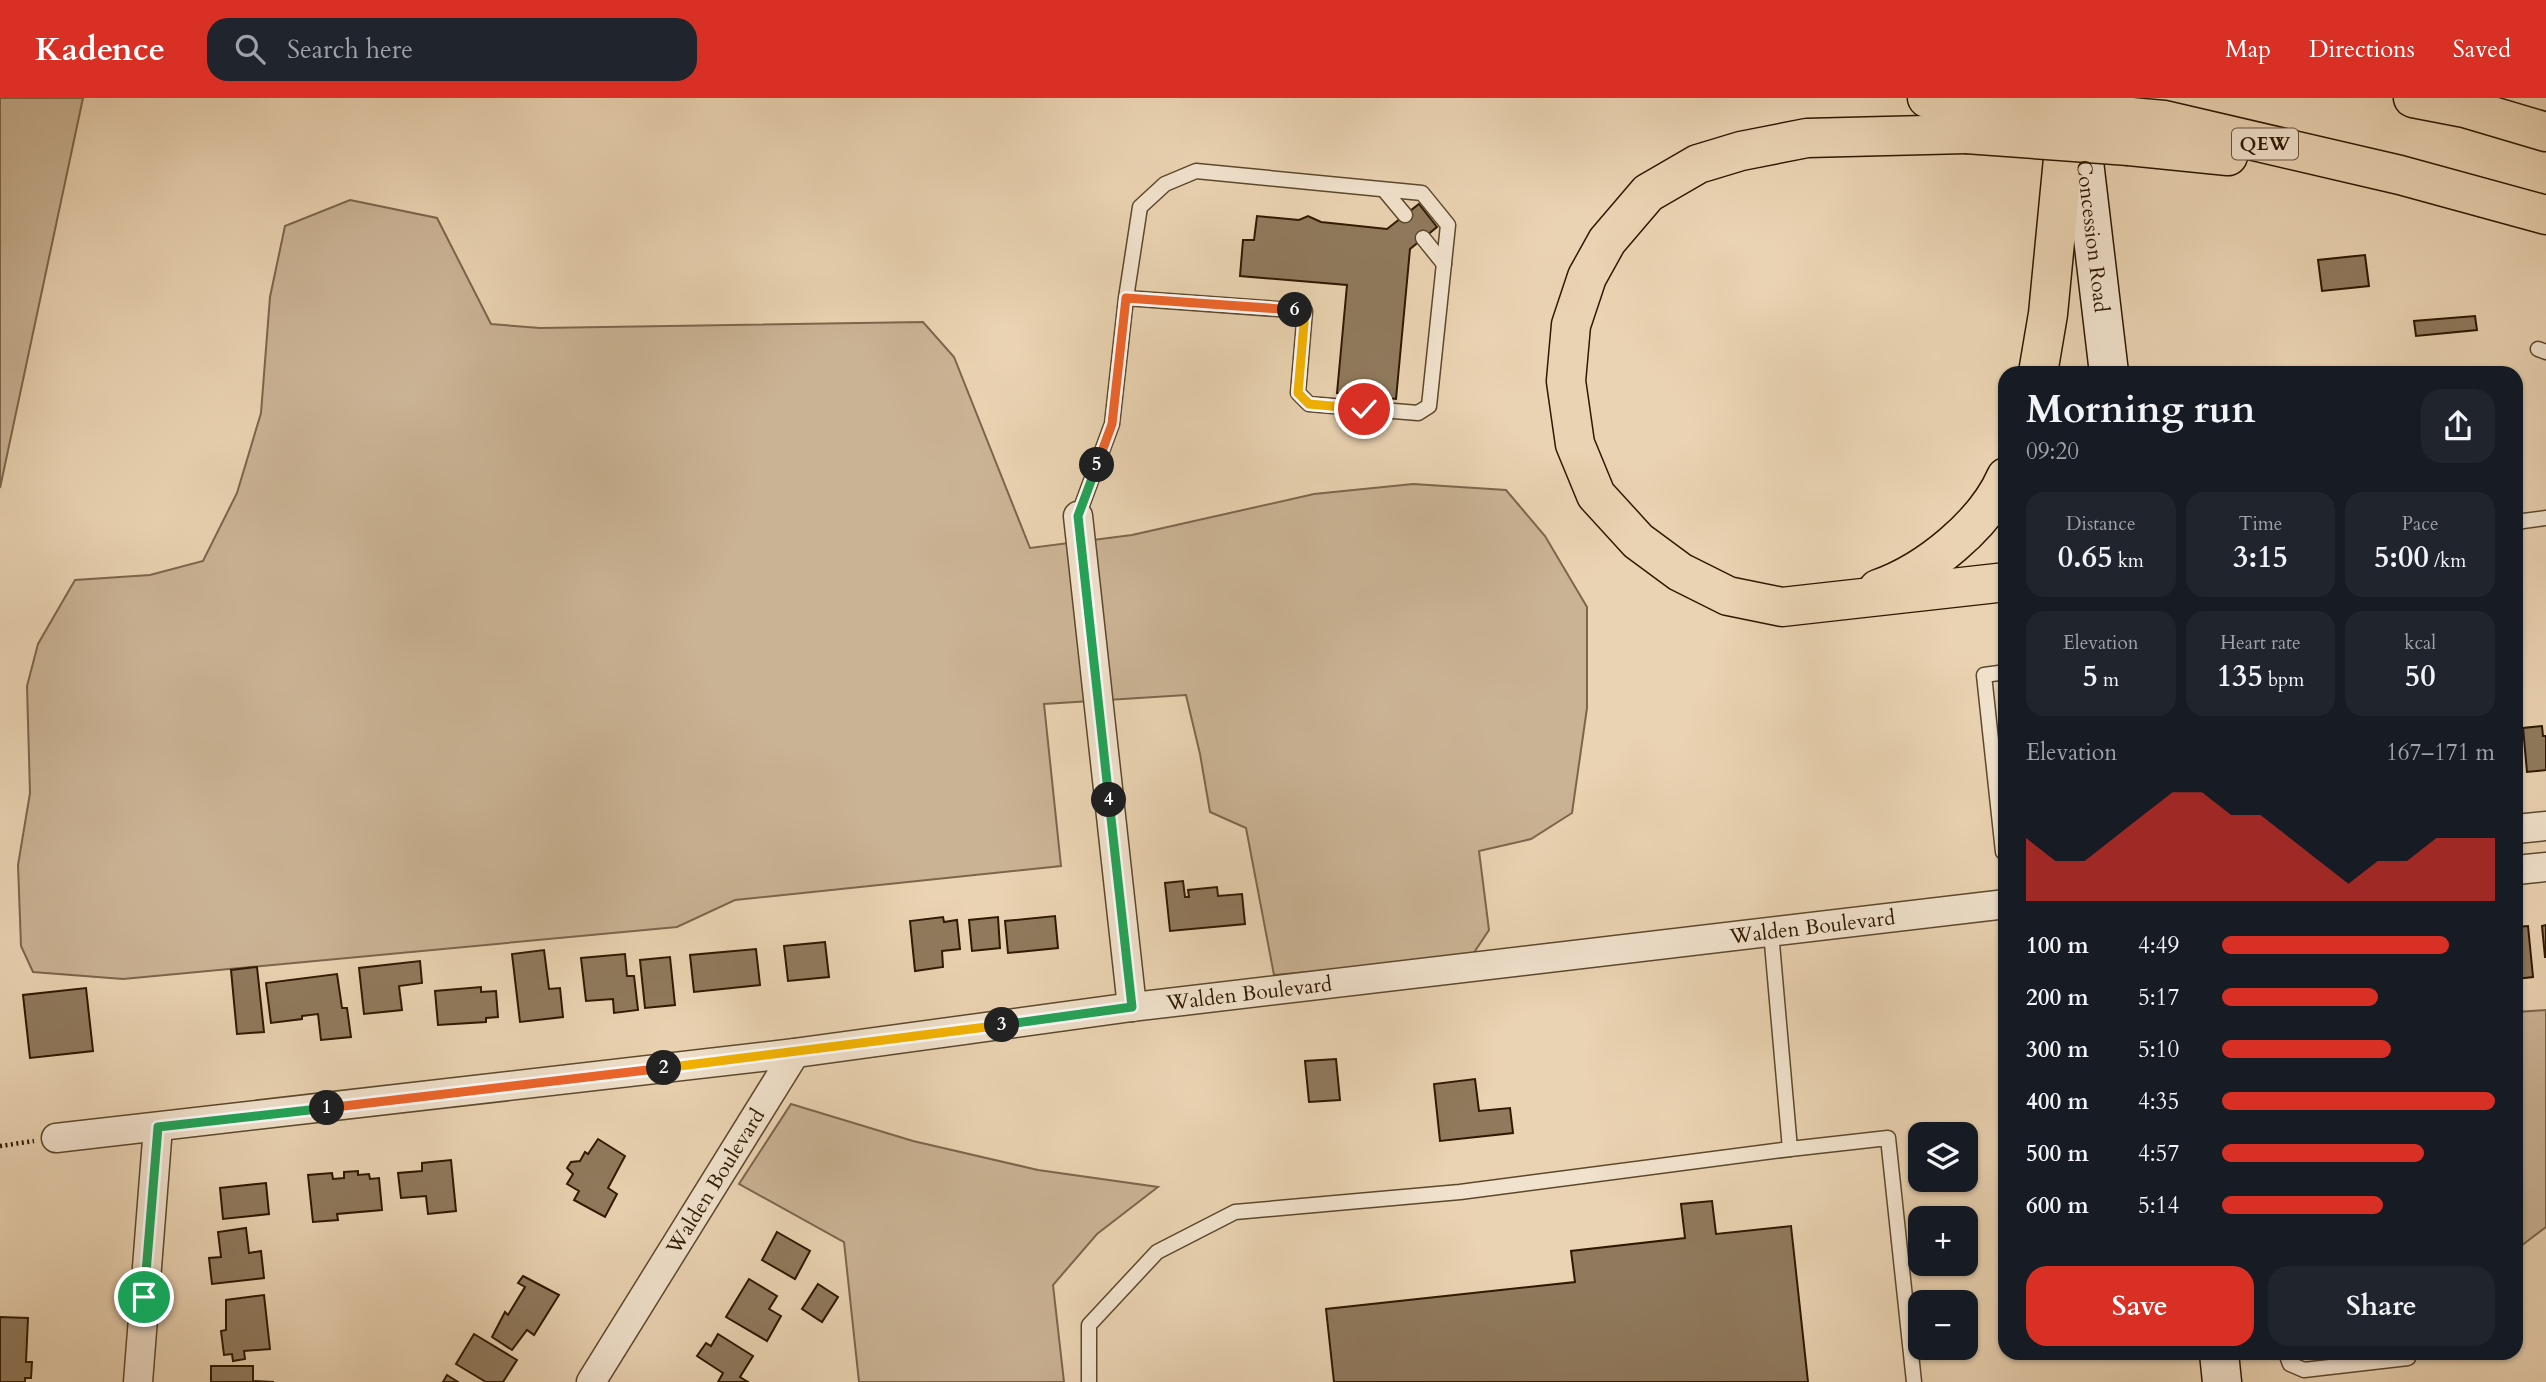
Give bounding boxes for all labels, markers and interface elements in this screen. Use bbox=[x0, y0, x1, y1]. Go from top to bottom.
search box bbox=[207, 18, 697, 81]
text: Kadence bbox=[35, 27, 165, 72]
icon: search bbox=[231, 30, 269, 68]
text: Search here bbox=[287, 32, 413, 67]
text: Map bbox=[2225, 33, 2271, 66]
text: Directions bbox=[2309, 33, 2415, 66]
text: Saved bbox=[2453, 33, 2511, 66]
road number: QEW bbox=[2232, 128, 2298, 159]
street label: Concession Road bbox=[2069, 158, 2116, 314]
pin: 6 bbox=[1278, 292, 1312, 328]
text: 6 bbox=[1290, 296, 1299, 322]
pin bbox=[1334, 379, 1394, 439]
text: Morning run bbox=[2026, 384, 2256, 436]
button: share bbox=[2421, 389, 2495, 463]
icon: check bbox=[1345, 390, 1383, 428]
text: 09:20 bbox=[2026, 436, 2079, 467]
pin: 5 bbox=[1080, 448, 1114, 482]
text: 5 bbox=[1092, 451, 1101, 477]
text: Distance bbox=[2066, 511, 2136, 537]
text: Time bbox=[2239, 511, 2282, 537]
text: Pace bbox=[2402, 511, 2439, 537]
text: 0.65 bbox=[2058, 537, 2113, 578]
text: 3:15 bbox=[2233, 537, 2288, 578]
text: 5:00 bbox=[2374, 537, 2429, 578]
text: km bbox=[2113, 548, 2144, 574]
text: /km bbox=[2429, 548, 2466, 574]
text: Elevation bbox=[2063, 630, 2139, 656]
text: Heart rate bbox=[2220, 630, 2301, 656]
text: kcal bbox=[2404, 630, 2436, 656]
text: 5 bbox=[2083, 656, 2098, 697]
text: 135 bbox=[2217, 656, 2263, 697]
text: 50 bbox=[2405, 656, 2436, 697]
text: m bbox=[2098, 667, 2119, 693]
text: bpm bbox=[2263, 667, 2304, 693]
text: Elevation bbox=[2026, 737, 2117, 768]
text: 167–171 m bbox=[2386, 737, 2495, 768]
pin: 4 bbox=[1092, 782, 1126, 818]
text: 4 bbox=[1104, 786, 1113, 812]
street label: Walden Boulevard bbox=[1727, 903, 1897, 951]
text: 100 m bbox=[2026, 930, 2089, 961]
text: 4:49 bbox=[2138, 930, 2179, 961]
street label: Walden Boulevard bbox=[1164, 969, 1334, 1017]
text: 200 m bbox=[2026, 982, 2089, 1013]
text: 5:17 bbox=[2138, 982, 2179, 1013]
pin: 3 bbox=[984, 1007, 1020, 1042]
text: 3 bbox=[997, 1011, 1006, 1037]
text: 300 m bbox=[2026, 1034, 2089, 1065]
text: 5:10 bbox=[2138, 1034, 2179, 1065]
pin: 2 bbox=[646, 1051, 682, 1086]
text: 2 bbox=[659, 1054, 668, 1080]
text: 400 m bbox=[2026, 1086, 2089, 1117]
text: 4:35 bbox=[2138, 1086, 2179, 1117]
pin: 1 bbox=[310, 1090, 344, 1126]
text: 1 bbox=[322, 1094, 331, 1120]
street label: Walden Boulevard bbox=[659, 1103, 772, 1261]
map controls bbox=[1908, 1122, 1978, 1360]
button: layers bbox=[1908, 1122, 1978, 1192]
text: 500 m bbox=[2026, 1138, 2089, 1169]
text: 4:57 bbox=[2138, 1138, 2179, 1169]
text: 600 m bbox=[2026, 1190, 2089, 1221]
text: 5:14 bbox=[2138, 1190, 2179, 1221]
button: + bbox=[1908, 1206, 1978, 1276]
button: Save bbox=[2026, 1266, 2254, 1346]
button: Share bbox=[2268, 1266, 2495, 1346]
pin bbox=[114, 1267, 174, 1327]
icon: arrive bbox=[125, 1278, 163, 1316]
button: − bbox=[1908, 1290, 1978, 1360]

